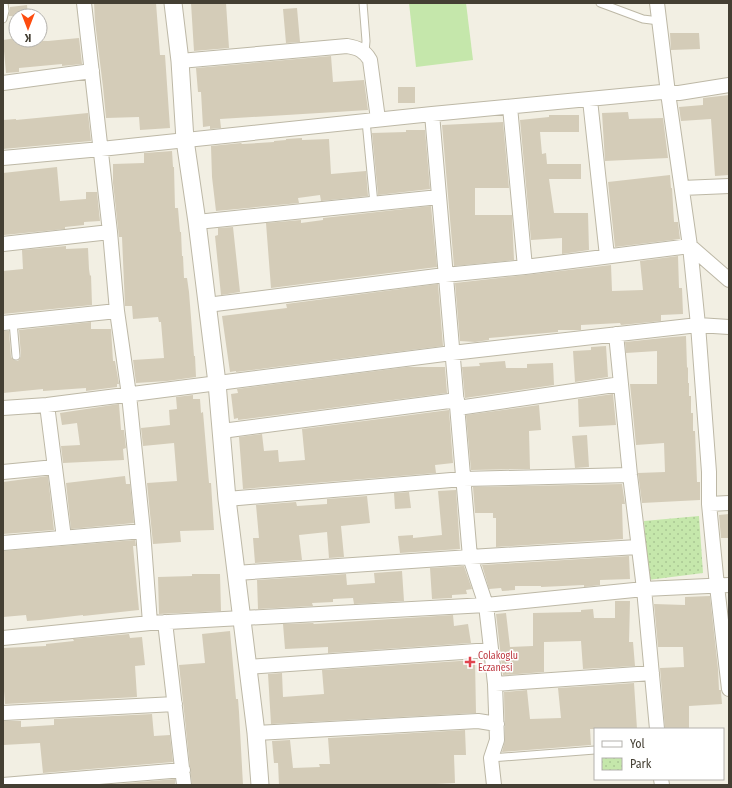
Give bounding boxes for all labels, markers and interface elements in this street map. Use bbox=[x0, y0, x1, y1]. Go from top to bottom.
north arrow bbox=[8, 8, 48, 48]
text: K bbox=[24, 31, 31, 44]
place label: Colakoglu Eczanesi bbox=[478, 650, 518, 674]
marker: Colakoglu Eczanesi bbox=[465, 657, 475, 667]
legend bbox=[594, 728, 724, 780]
text: Yol bbox=[630, 737, 645, 751]
text: Park bbox=[630, 757, 652, 771]

